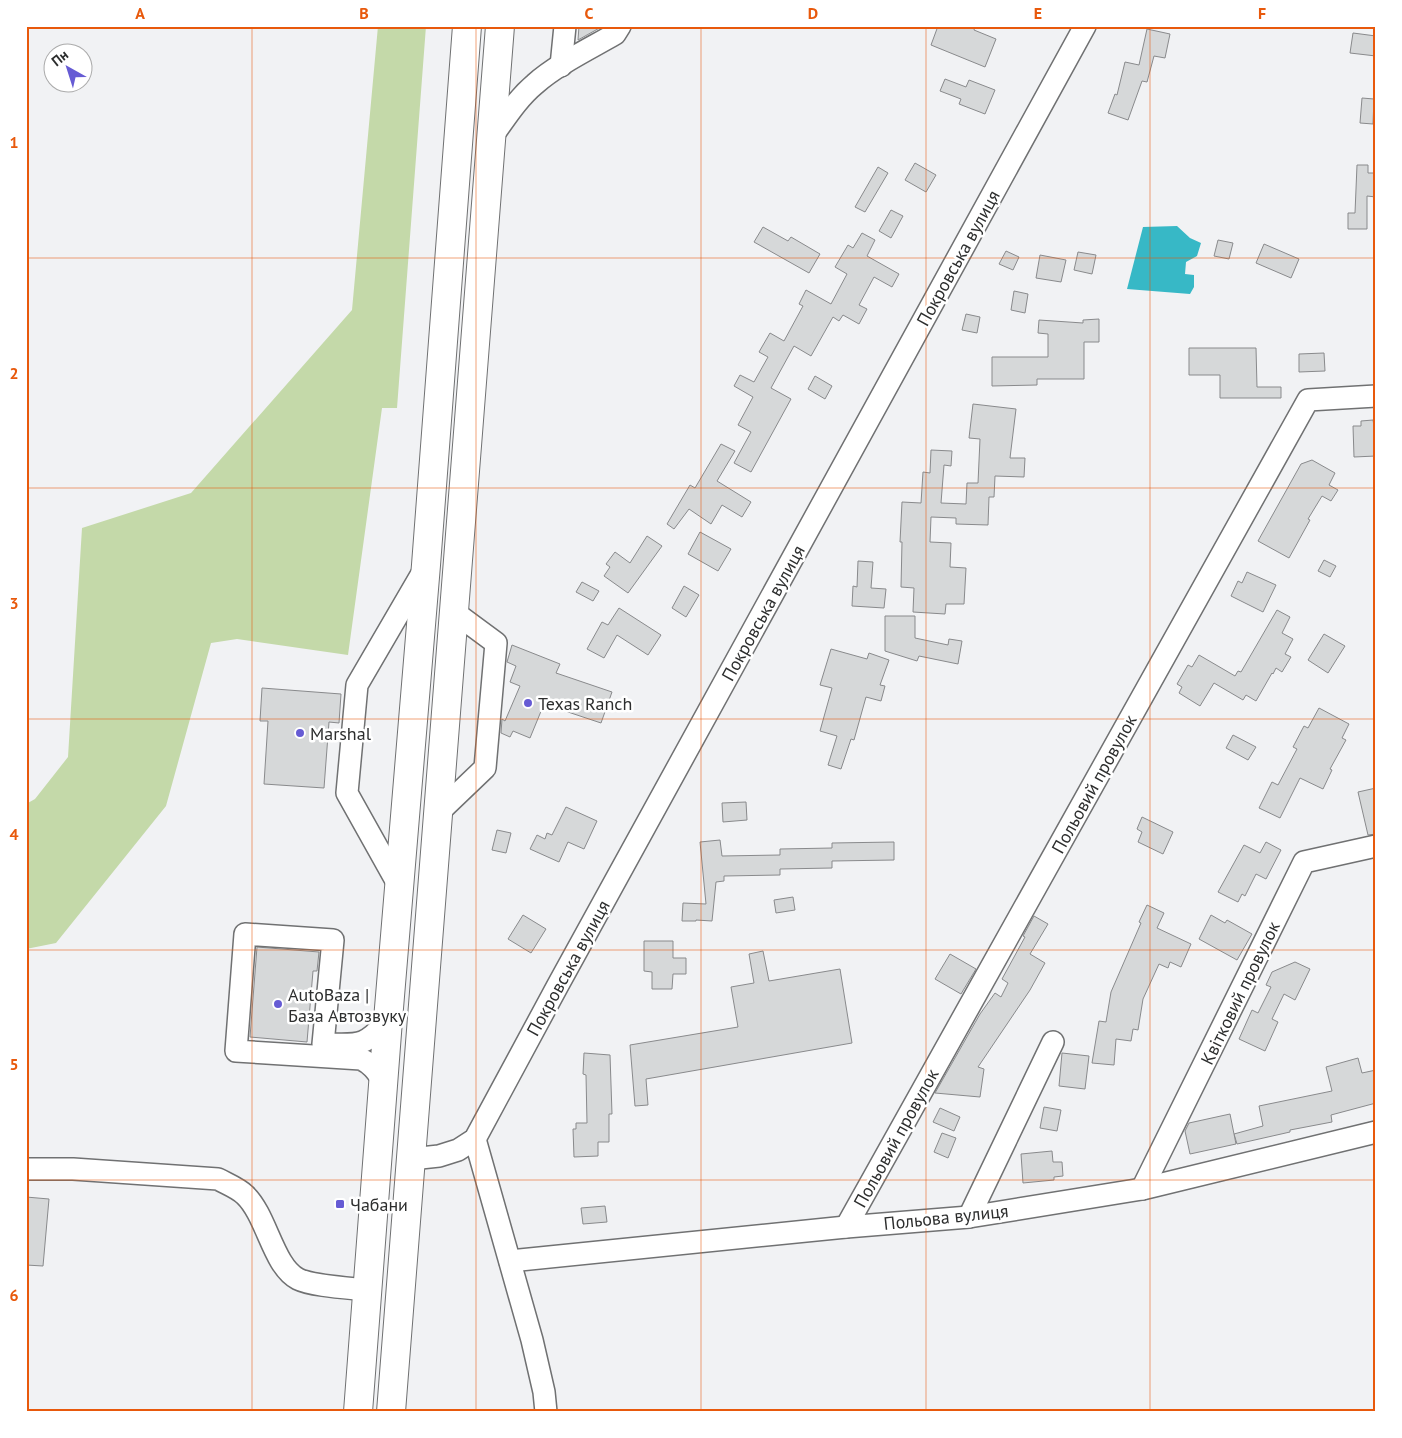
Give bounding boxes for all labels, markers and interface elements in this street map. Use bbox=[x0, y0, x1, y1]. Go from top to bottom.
text: A bbox=[135, 3, 145, 23]
text: B bbox=[359, 3, 369, 23]
text: C bbox=[585, 3, 594, 23]
text: D bbox=[808, 3, 818, 23]
text: E bbox=[1034, 3, 1042, 23]
text: F bbox=[1258, 3, 1266, 23]
north arrow bbox=[42, 42, 92, 92]
text: Пн bbox=[48, 46, 72, 70]
text: 1 bbox=[9, 132, 19, 152]
street label: Покровська вулиця bbox=[911, 186, 1005, 330]
text: 2 bbox=[9, 363, 19, 383]
street label: Покровська вулиця bbox=[716, 541, 810, 685]
text: 3 bbox=[9, 593, 19, 613]
place label: Texas Ranch bbox=[538, 692, 632, 715]
marker: Texas Ranch bbox=[522, 697, 534, 709]
street label: Польовий провулок bbox=[1046, 710, 1142, 857]
place label: Marshal bbox=[310, 722, 372, 745]
marker: Marshal bbox=[294, 727, 306, 739]
text: 4 bbox=[9, 824, 19, 844]
street label: Покровська вулиця bbox=[521, 896, 615, 1040]
street label: Квітковий провулок bbox=[1195, 917, 1285, 1069]
place label: AutoBaza | База Автозвуку bbox=[288, 983, 407, 1027]
marker: AutoBaza | База Автозвуку bbox=[272, 998, 284, 1010]
text: 5 bbox=[9, 1054, 19, 1074]
street label: Польовий провулок bbox=[848, 1064, 944, 1211]
place label: Чабани bbox=[350, 1193, 408, 1216]
marker: Чабани bbox=[334, 1198, 346, 1210]
street label: Польова вулиця bbox=[882, 1199, 1010, 1235]
text: 6 bbox=[9, 1285, 19, 1305]

